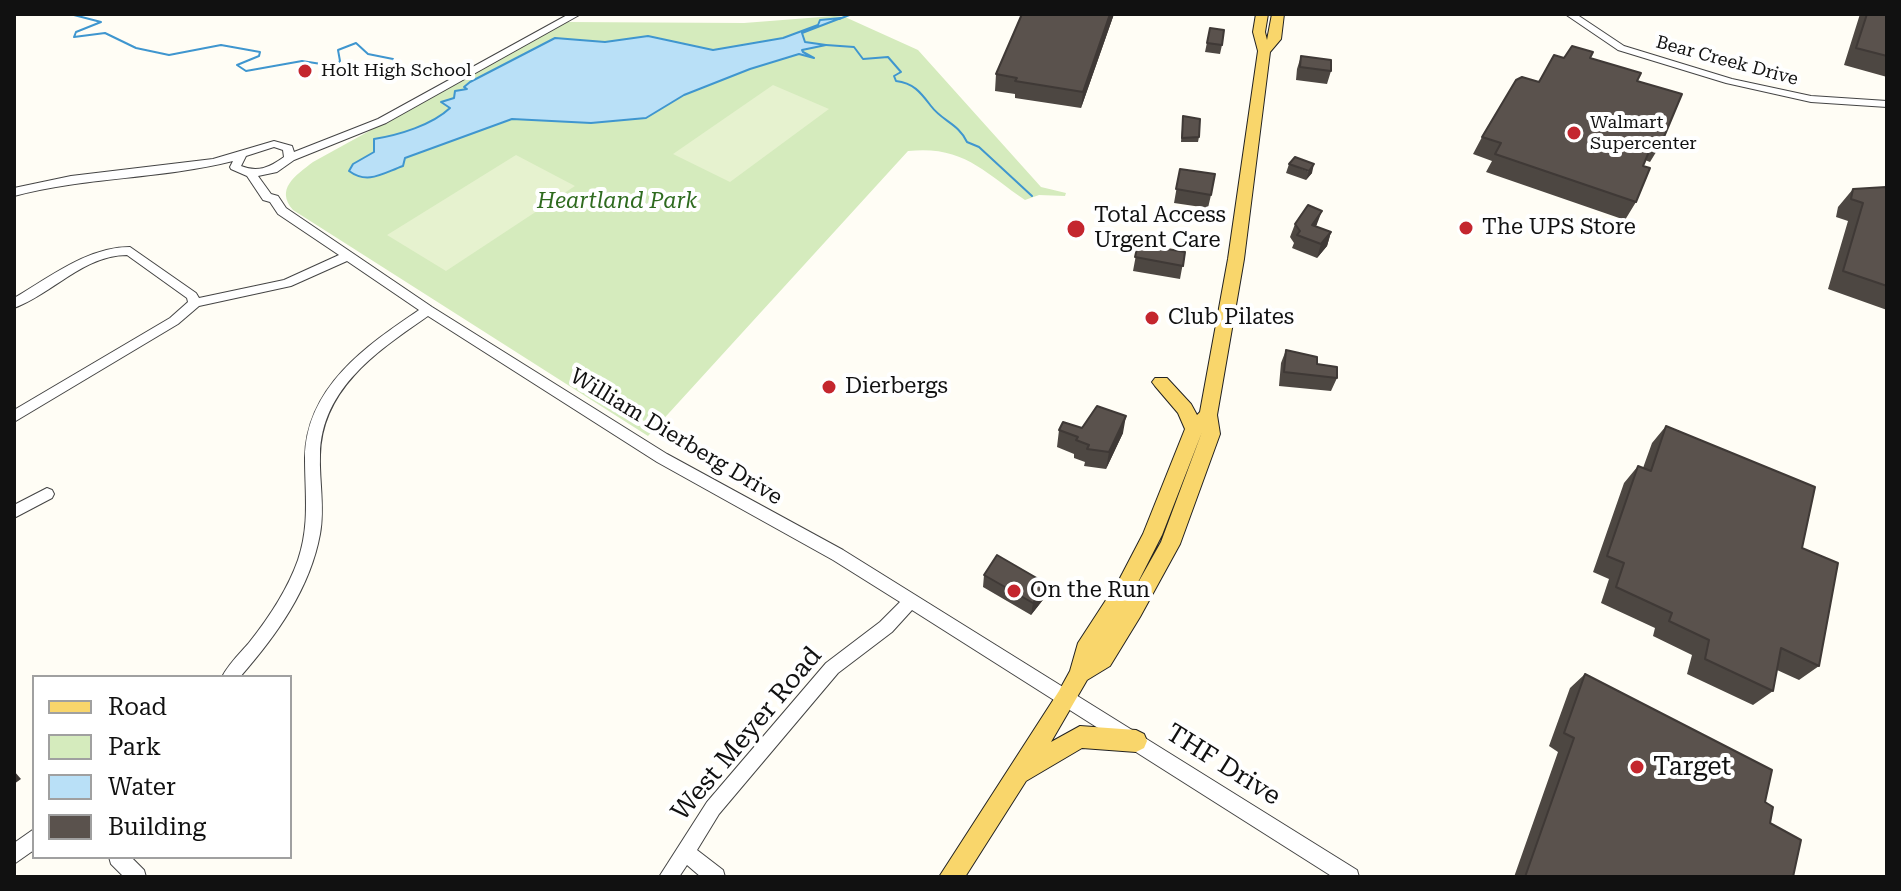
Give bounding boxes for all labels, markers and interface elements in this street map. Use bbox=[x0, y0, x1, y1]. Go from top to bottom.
street label: Bear Creek Drive bbox=[1653, 32, 1801, 90]
place label: Holt High School bbox=[321, 60, 472, 82]
marker: Holt High School bbox=[296, 62, 314, 80]
place label: Walmart Supercenter bbox=[1590, 112, 1697, 154]
marker: Walmart Supercenter bbox=[1565, 124, 1583, 142]
park label: Heartland Park bbox=[537, 189, 697, 215]
place label: Total Access Urgent Care bbox=[1094, 203, 1226, 254]
place label: The UPS Store bbox=[1482, 215, 1636, 241]
marker: Total Access Urgent Care bbox=[1065, 218, 1087, 240]
marker: The UPS Store bbox=[1457, 219, 1475, 237]
place label: Club Pilates bbox=[1168, 305, 1294, 331]
marker: Club Pilates bbox=[1143, 309, 1161, 327]
street label: William Dierberg Drive bbox=[565, 363, 787, 511]
place label: Dierbergs bbox=[845, 374, 948, 400]
marker: Dierbergs bbox=[820, 378, 838, 396]
place label: On the Run bbox=[1030, 578, 1150, 604]
marker: On the Run bbox=[1005, 582, 1023, 600]
street label: West Meyer Road bbox=[665, 641, 829, 827]
legend bbox=[32, 675, 292, 859]
text: Road bbox=[108, 693, 167, 721]
street label: THF Drive bbox=[1160, 718, 1286, 812]
text: Park bbox=[108, 733, 161, 761]
place label: Target bbox=[1653, 751, 1731, 783]
marker: Target bbox=[1628, 758, 1646, 776]
text: Water bbox=[108, 773, 176, 801]
text: Building bbox=[108, 813, 206, 841]

